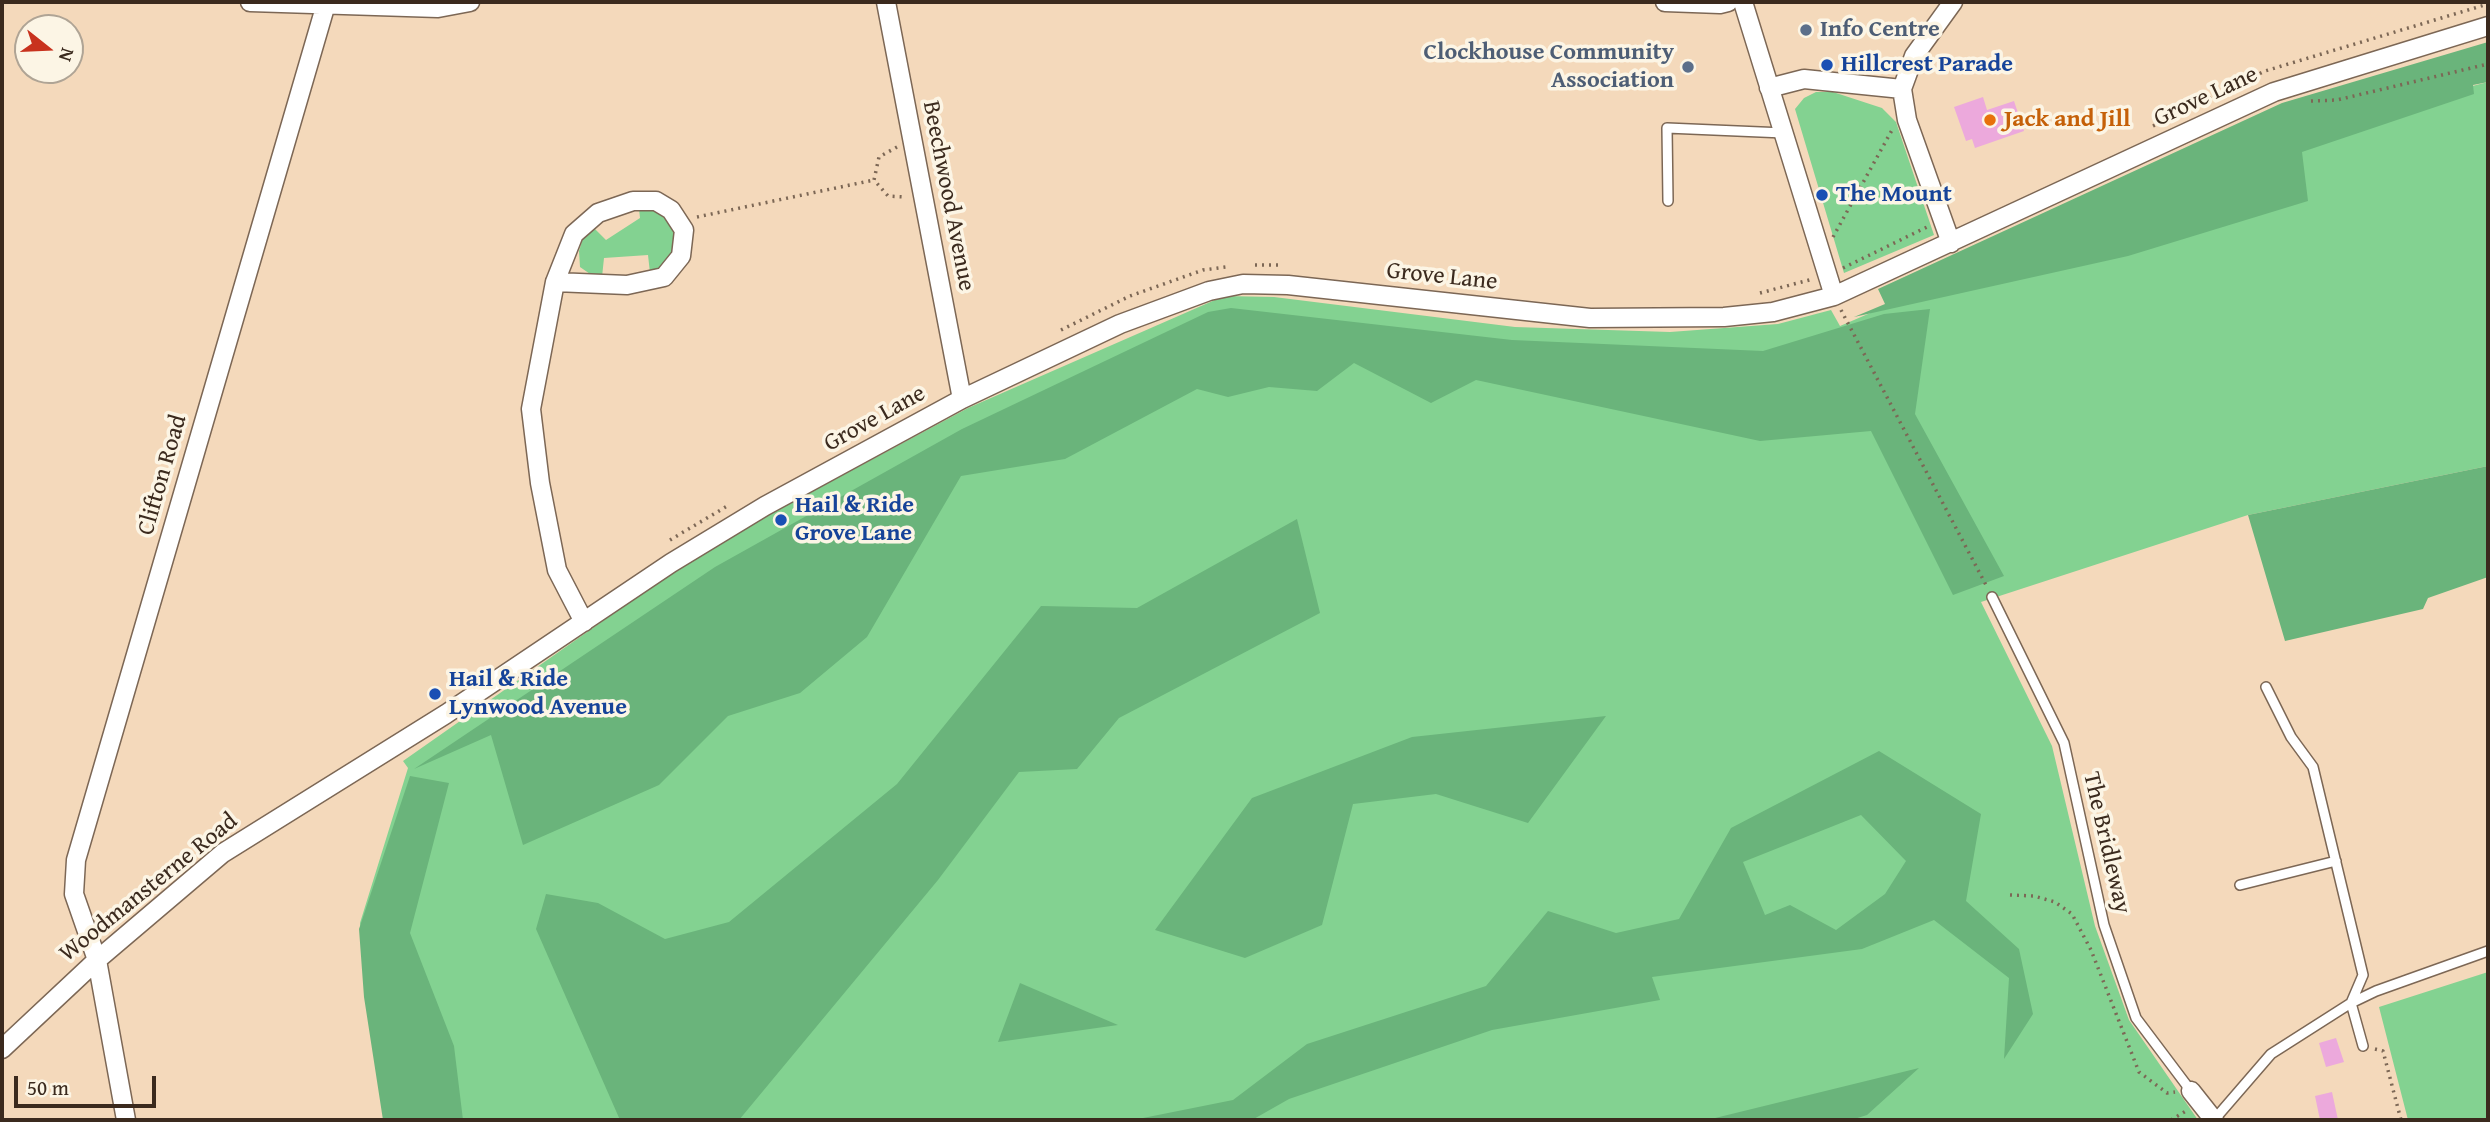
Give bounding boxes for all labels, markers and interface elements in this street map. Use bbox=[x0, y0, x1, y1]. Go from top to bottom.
north arrow bbox=[14, 14, 84, 84]
place label: Info Centre bbox=[1820, 16, 1940, 44]
marker: Info Centre bbox=[1798, 22, 1814, 38]
place label: Clockhouse Community Association bbox=[1424, 39, 1674, 95]
text: N bbox=[52, 44, 82, 65]
place label: Hillcrest Parade bbox=[1841, 51, 2013, 79]
marker: Hillcrest Parade bbox=[1819, 57, 1835, 73]
marker: Clockhouse Community Association bbox=[1680, 59, 1696, 75]
street label: Grove Lane bbox=[2150, 60, 2262, 134]
street label: Beechwood Avenue bbox=[915, 99, 981, 293]
place label: Jack and Jill bbox=[2004, 106, 2130, 134]
marker: Jack and Jill bbox=[1982, 112, 1998, 128]
place label: The Mount bbox=[1836, 181, 1952, 209]
marker: The Mount bbox=[1814, 187, 1830, 203]
street label: Grove Lane bbox=[1385, 257, 1499, 297]
street label: Grove Lane bbox=[819, 379, 931, 459]
street label: Clifton Road bbox=[132, 411, 194, 539]
place label: Hail & Ride Grove Lane bbox=[795, 492, 914, 548]
marker: Hail & Ride Grove Lane bbox=[773, 512, 789, 528]
place label: Hail & Ride Lynwood Avenue bbox=[449, 666, 627, 722]
marker: Hail & Ride Lynwood Avenue bbox=[427, 686, 443, 702]
street label: The Bridleway bbox=[2076, 769, 2136, 917]
street label: Woodmansterne Road bbox=[54, 807, 244, 969]
scale bar bbox=[18, 1062, 159, 1106]
text: 50 m bbox=[27, 1072, 69, 1103]

